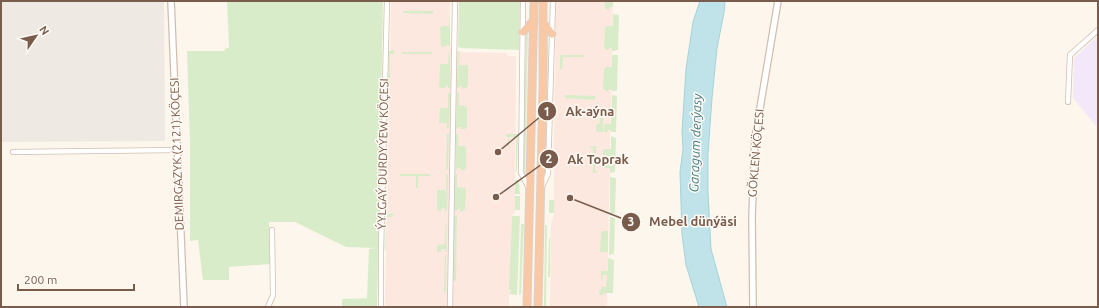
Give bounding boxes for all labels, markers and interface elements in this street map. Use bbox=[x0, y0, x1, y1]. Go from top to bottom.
north arrow bbox=[16, 16, 56, 56]
text: N bbox=[37, 24, 52, 37]
street label: DEMIRGAZYK (2121) KÖÇESI bbox=[167, 77, 187, 231]
street label: ÝYLGAÝ DURDYÝEW KÖÇESI bbox=[375, 78, 390, 230]
water label: Garagum derýasy bbox=[686, 92, 704, 193]
callout: Ak-aýna bbox=[537, 99, 622, 124]
text: Ak-aýna bbox=[566, 104, 614, 118]
text: 1 bbox=[544, 105, 550, 118]
street label: GÖKLEŇ KÖÇESI bbox=[745, 108, 766, 198]
callout: Ak Toprak bbox=[539, 147, 637, 172]
text: 2 bbox=[546, 152, 553, 165]
text: Ak Toprak bbox=[567, 152, 630, 166]
callout: Mebel dünýäsi bbox=[621, 209, 745, 234]
text: Mebel dünýäsi bbox=[649, 214, 737, 228]
text: 3 bbox=[628, 215, 634, 228]
scale bar bbox=[18, 266, 134, 292]
text: 200 m bbox=[24, 273, 57, 286]

